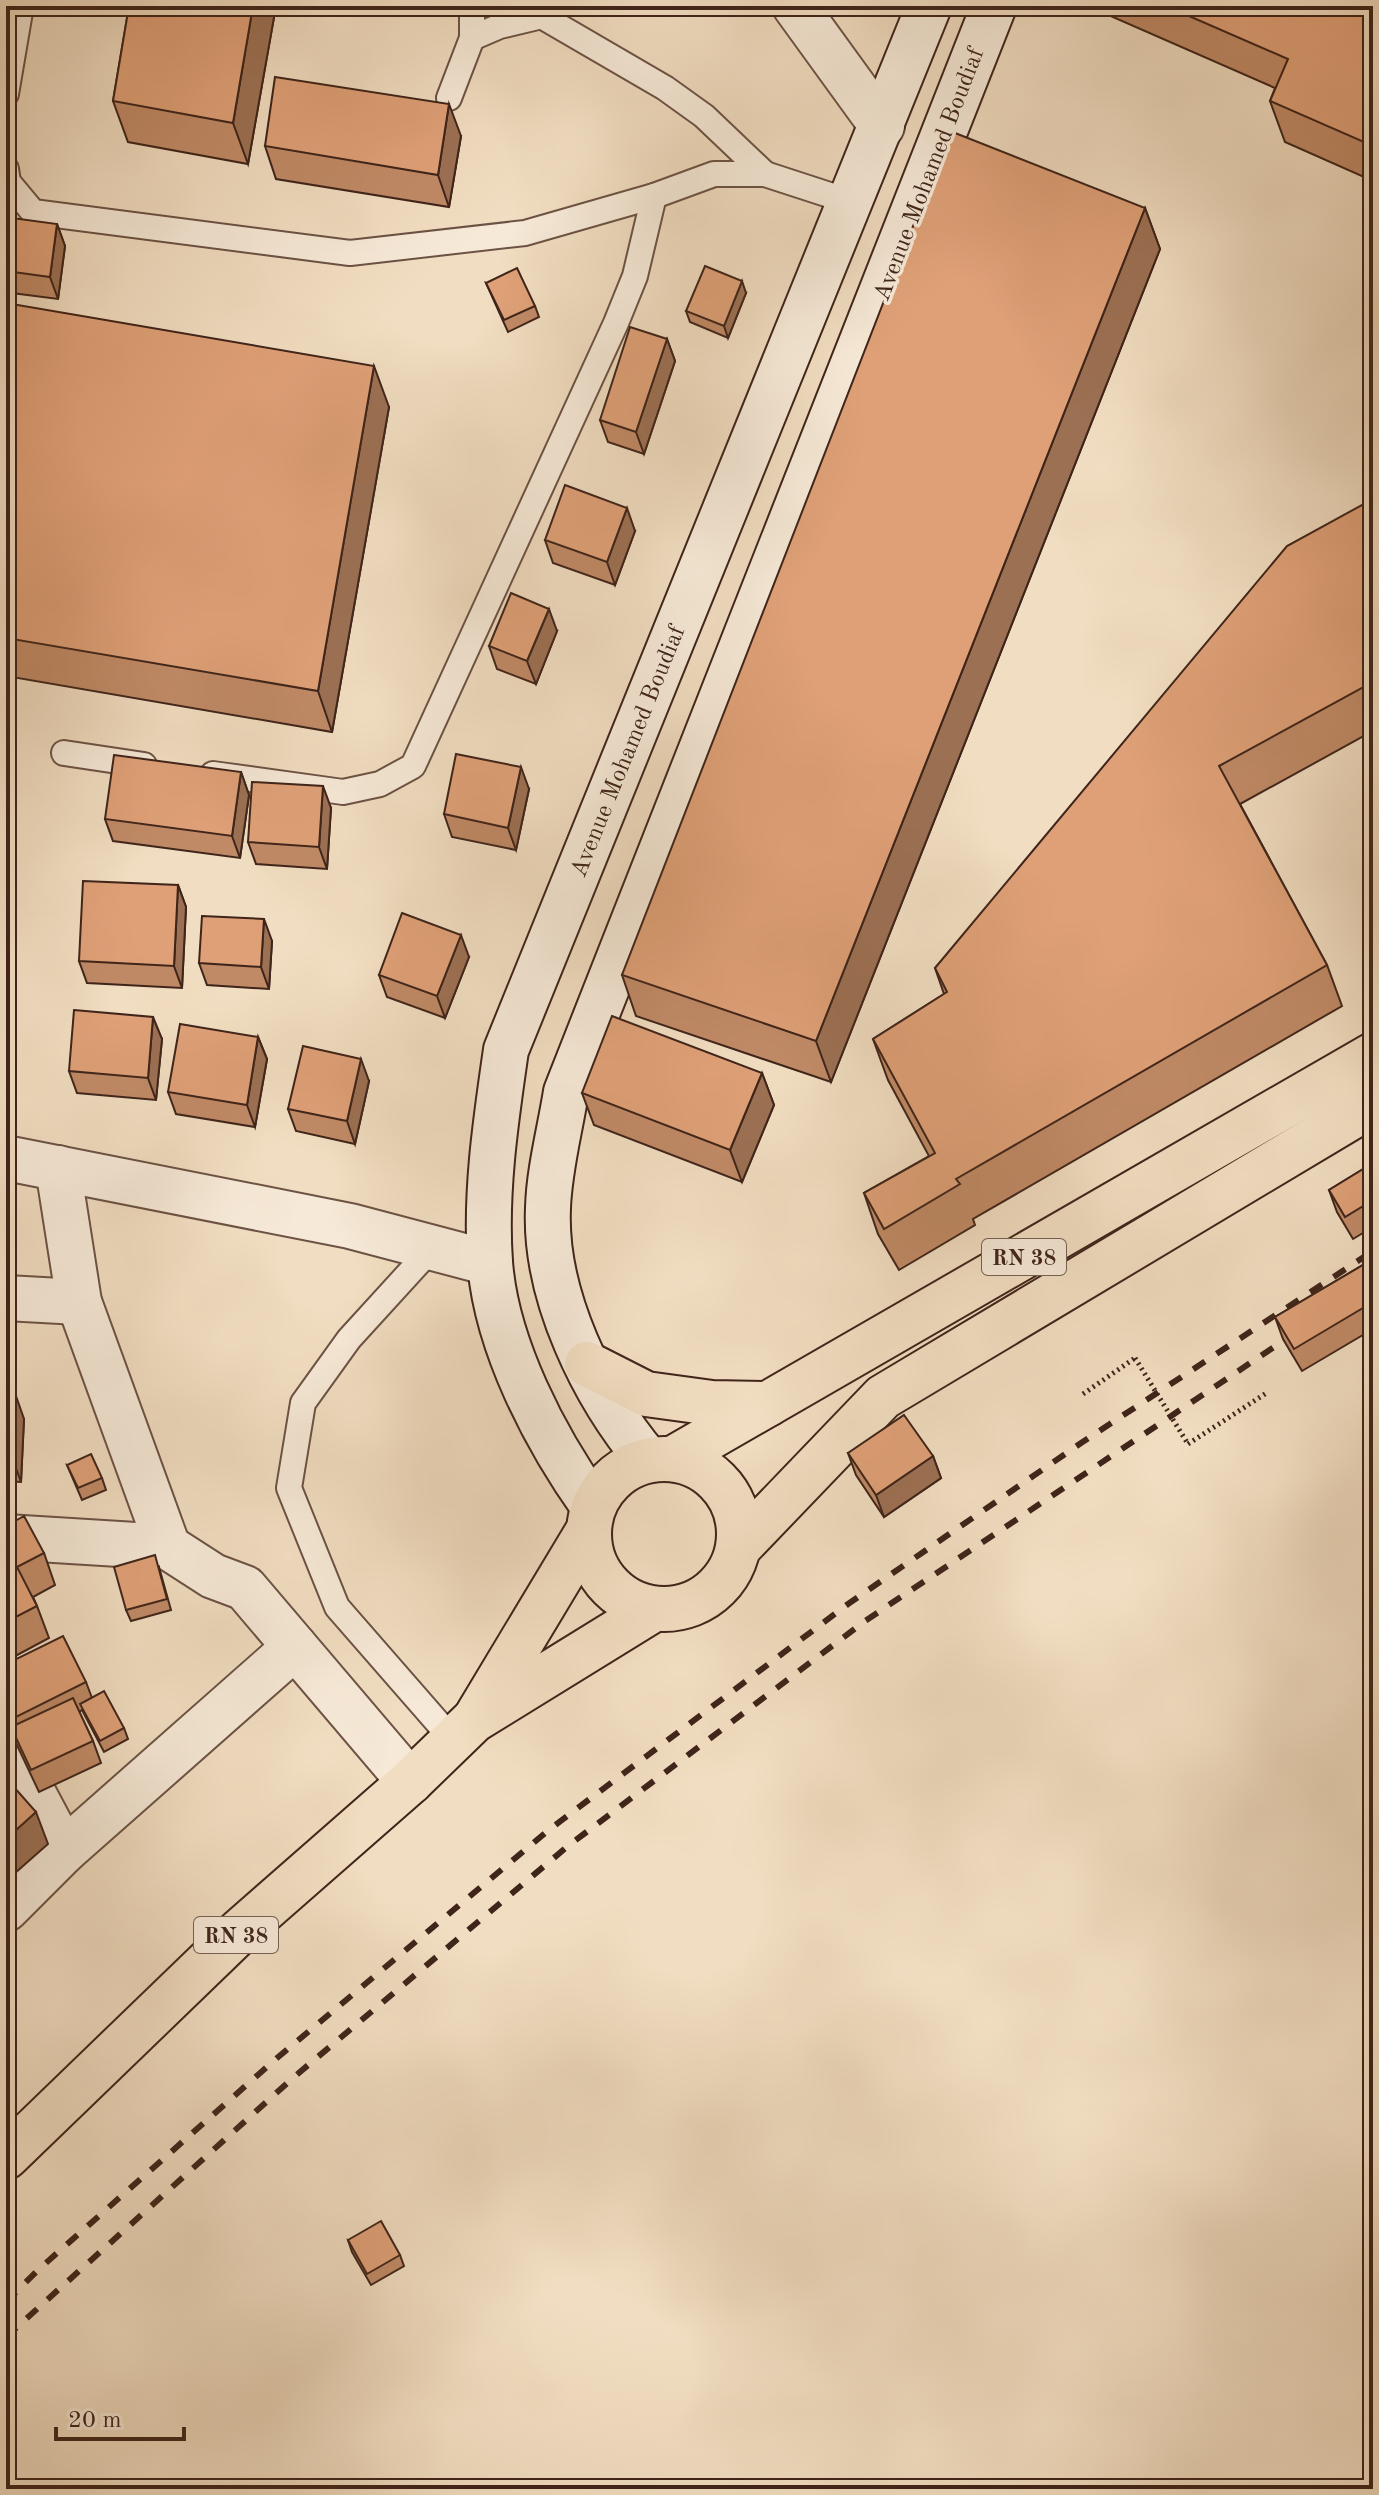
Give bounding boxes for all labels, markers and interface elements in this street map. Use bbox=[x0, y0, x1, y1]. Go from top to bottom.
street label: Avenue Mohamed Boudiaf bbox=[870, 44, 990, 305]
street label: Avenue Mohamed Boudiaf bbox=[567, 621, 691, 881]
road number: RN 38 bbox=[982, 1239, 1066, 1275]
road number: RN 38 bbox=[194, 1917, 278, 1953]
scale bar bbox=[56, 2391, 184, 2441]
text: 20 m bbox=[68, 2409, 122, 2433]

